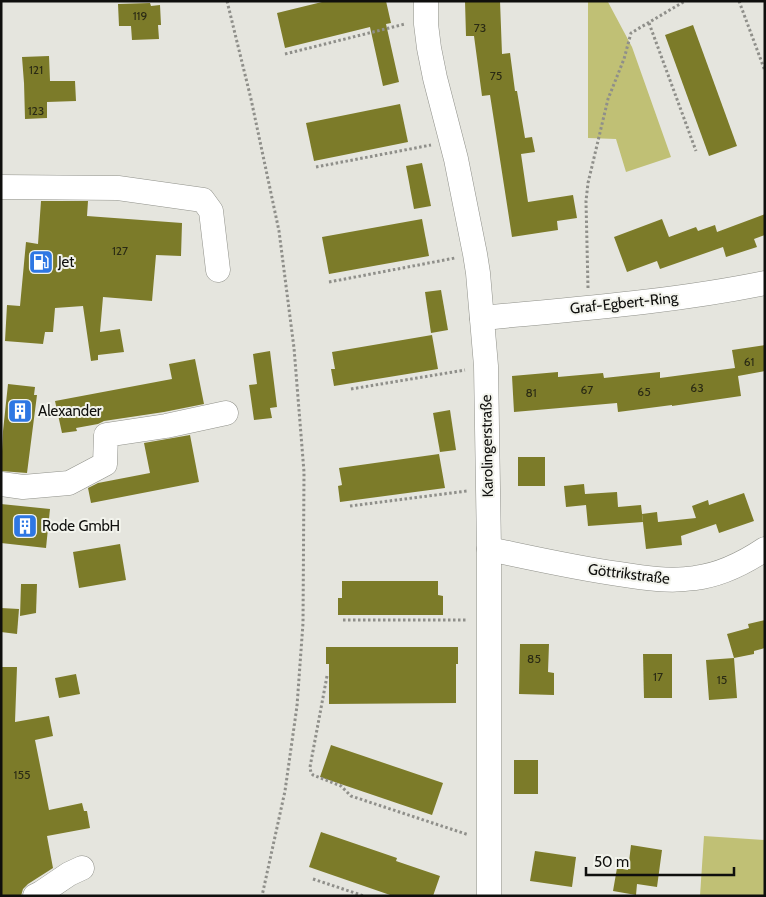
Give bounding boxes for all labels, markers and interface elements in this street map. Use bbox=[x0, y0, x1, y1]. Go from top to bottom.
house number: 119 bbox=[133, 8, 148, 23]
house number: 73 bbox=[474, 20, 486, 35]
house number: 121 bbox=[29, 62, 43, 77]
house number: 75 bbox=[490, 68, 502, 83]
house number: 123 bbox=[28, 103, 44, 118]
house number: 127 bbox=[112, 243, 128, 258]
fuel station icon: Jet bbox=[28, 249, 54, 275]
place label: Jet bbox=[57, 253, 74, 271]
street label: Graf-Egbert-Ring bbox=[569, 288, 679, 318]
house number: 61 bbox=[744, 354, 754, 369]
house number: 63 bbox=[690, 380, 704, 395]
house number: 67 bbox=[581, 382, 593, 397]
house number: 65 bbox=[637, 384, 651, 399]
house number: 81 bbox=[525, 385, 537, 400]
street label: Karolingerstraße bbox=[477, 394, 497, 498]
building icon: Alexander bbox=[7, 398, 33, 424]
place label: Alexander bbox=[38, 402, 102, 420]
building icon: Rode GmbH bbox=[12, 513, 38, 539]
place label: Rode GmbH bbox=[42, 517, 120, 535]
street label: Göttrikstraße bbox=[587, 560, 671, 588]
house number: 85 bbox=[527, 651, 541, 666]
house number: 17 bbox=[653, 669, 663, 684]
house number: 15 bbox=[717, 672, 727, 687]
house number: 155 bbox=[14, 767, 30, 782]
scale bar bbox=[586, 844, 734, 876]
text: 50 m bbox=[594, 853, 629, 871]

